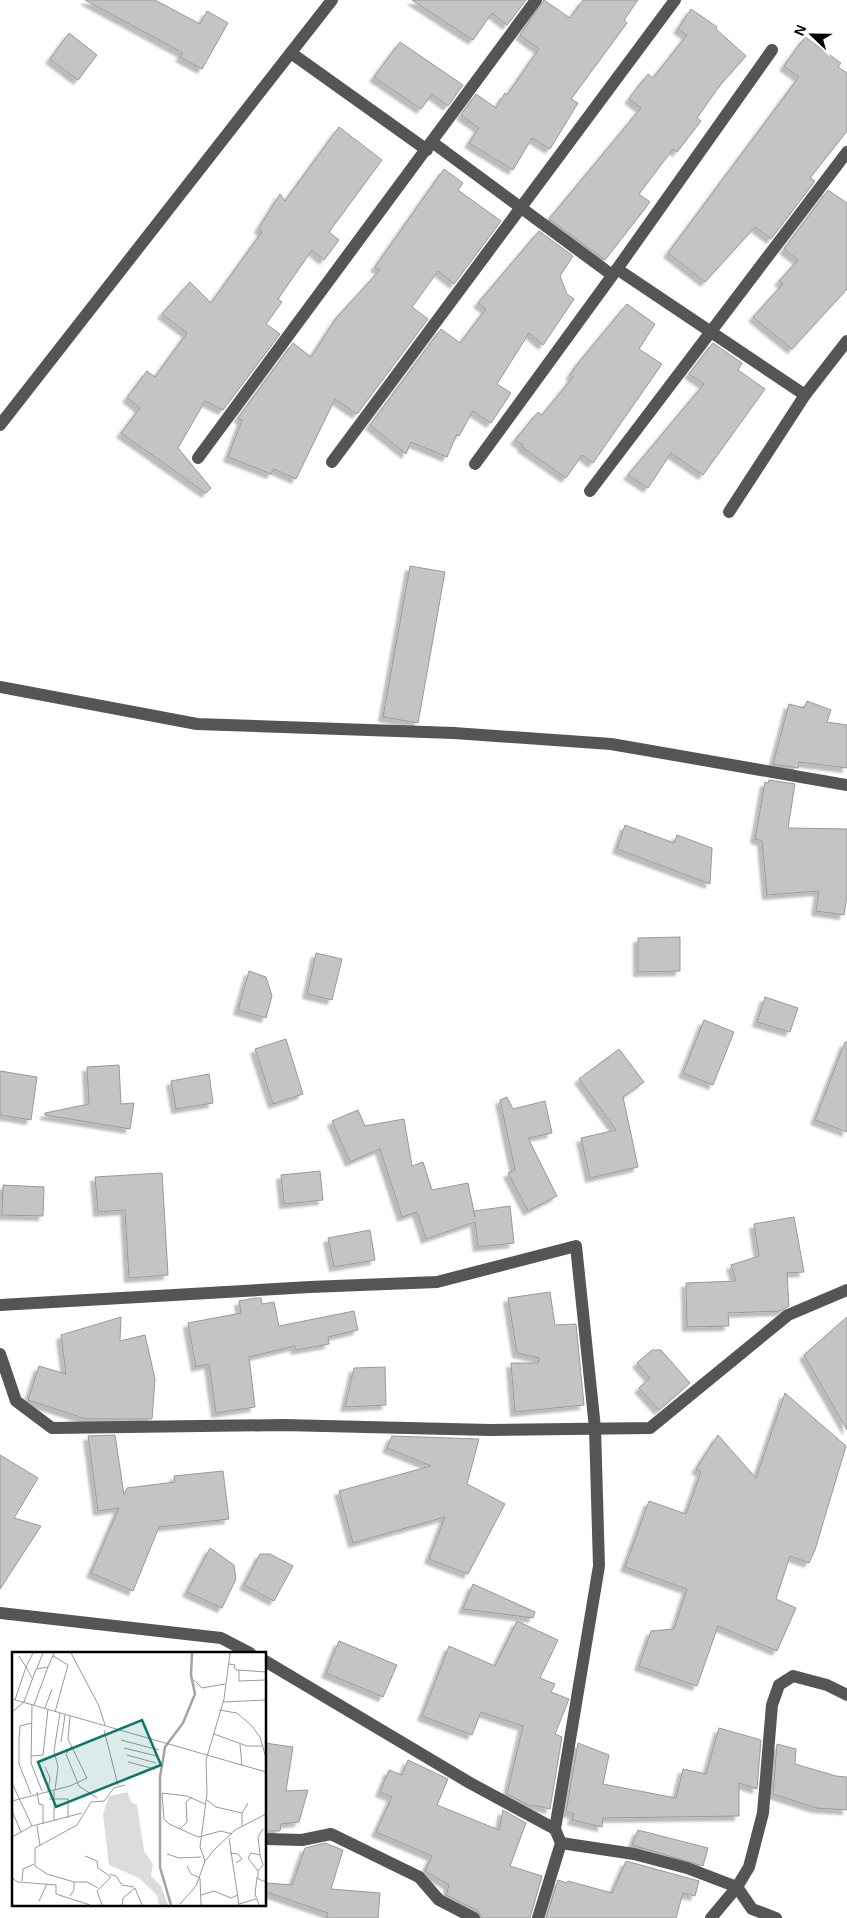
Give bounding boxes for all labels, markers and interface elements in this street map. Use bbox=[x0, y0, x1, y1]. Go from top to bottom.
north arrow bbox=[787, 10, 837, 60]
text: N bbox=[791, 22, 809, 38]
inset map bbox=[12, 1652, 266, 1906]

